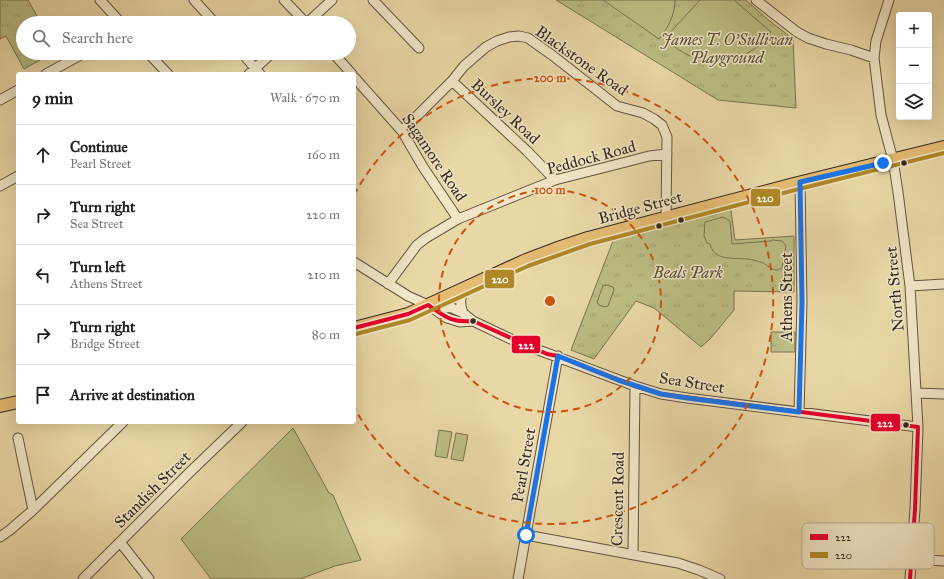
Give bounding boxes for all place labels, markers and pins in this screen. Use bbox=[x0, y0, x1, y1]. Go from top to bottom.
unlabelled marker bbox=[899, 158, 909, 168]
unlabelled marker bbox=[676, 215, 686, 225]
unlabelled marker bbox=[654, 221, 664, 231]
centre of rings bbox=[543, 294, 557, 308]
unlabelled marker bbox=[468, 316, 478, 326]
unlabelled marker bbox=[901, 420, 911, 430]

